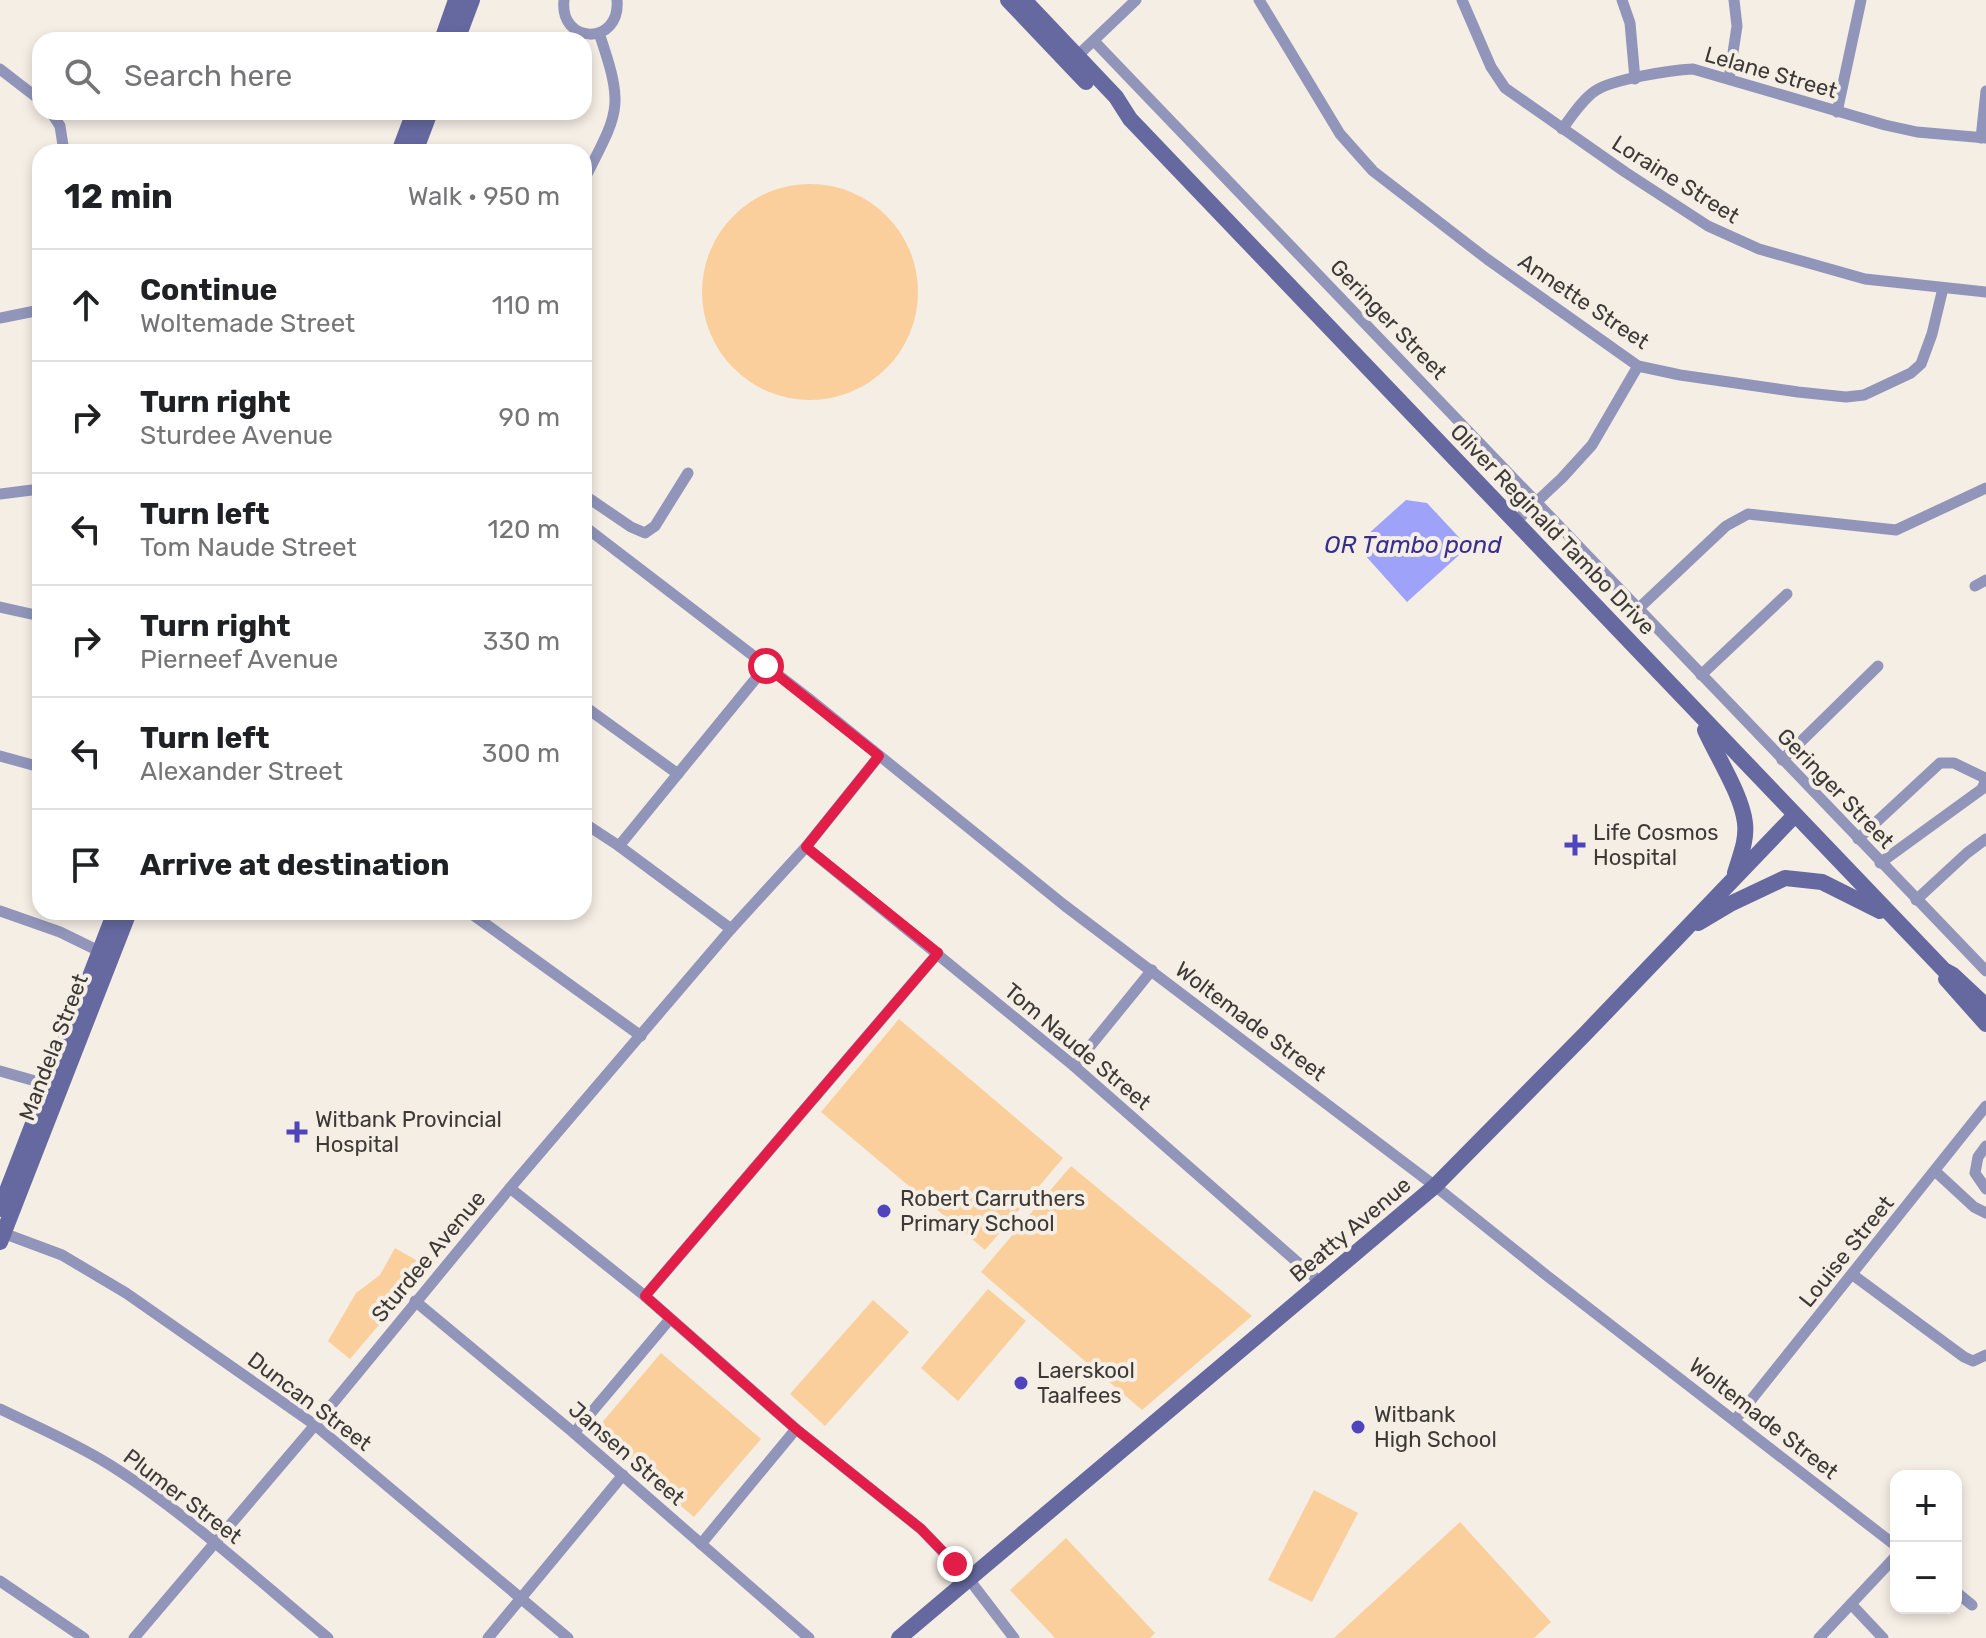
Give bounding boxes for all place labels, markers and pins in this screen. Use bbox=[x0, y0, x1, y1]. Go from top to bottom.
place label: Life Cosmos Hospital bbox=[1593, 819, 1719, 871]
marker: Life Cosmos Hospital bbox=[1564, 834, 1586, 856]
place label: Witbank Provincial Hospital bbox=[315, 1106, 502, 1158]
marker: Witbank Provincial Hospital bbox=[286, 1121, 308, 1143]
place label: Robert Carruthers Primary School bbox=[900, 1185, 1085, 1237]
marker: Robert Carruthers Primary School bbox=[875, 1202, 893, 1220]
place label: Laerskool Taalfees bbox=[1037, 1357, 1135, 1409]
marker: Laerskool Taalfees bbox=[1012, 1374, 1030, 1392]
place label: Witbank High School bbox=[1374, 1401, 1497, 1453]
marker: Witbank High School bbox=[1349, 1418, 1367, 1436]

